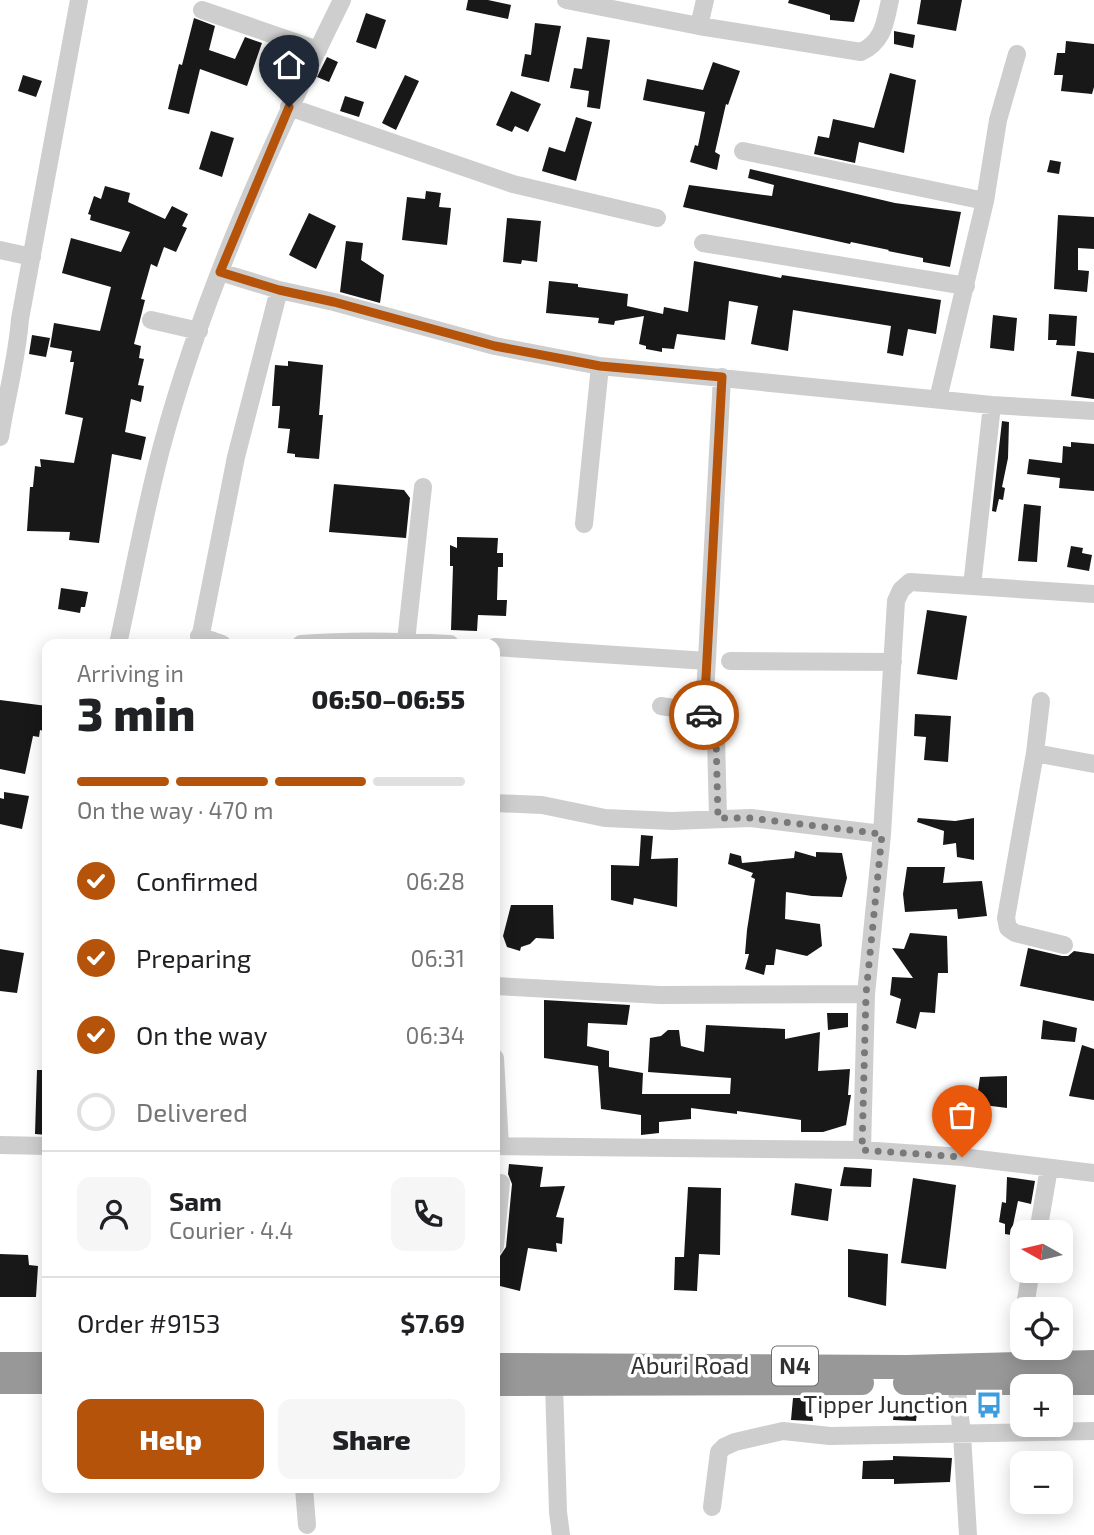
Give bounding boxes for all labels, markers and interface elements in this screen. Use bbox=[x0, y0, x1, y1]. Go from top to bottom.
pin bbox=[259, 35, 319, 107]
icon: home bbox=[270, 46, 308, 84]
text: Arriving in bbox=[77, 659, 184, 687]
courier bbox=[669, 680, 739, 750]
text: 06:50–06:55 bbox=[312, 683, 465, 714]
text: 3 min bbox=[77, 685, 195, 740]
icon: car bbox=[685, 696, 723, 734]
text: On the way · 470 m bbox=[77, 796, 274, 824]
icon: check bbox=[77, 862, 115, 900]
text: Confirmed bbox=[136, 865, 259, 896]
text: 06:28 bbox=[406, 867, 465, 895]
icon: check bbox=[77, 939, 115, 977]
text: Preparing bbox=[136, 942, 251, 973]
text: 06:31 bbox=[411, 944, 465, 972]
icon: check bbox=[77, 1016, 115, 1054]
text: On the way bbox=[136, 1019, 267, 1050]
text: 06:34 bbox=[406, 1021, 465, 1049]
pin bbox=[932, 1085, 992, 1157]
text: Delivered bbox=[136, 1096, 248, 1127]
icon: bag bbox=[943, 1096, 981, 1134]
button: person bbox=[77, 1177, 151, 1251]
button: phone bbox=[391, 1177, 465, 1251]
text: Sam bbox=[169, 1185, 222, 1216]
text: Courier · 4.4 bbox=[169, 1216, 293, 1244]
north arrow bbox=[1010, 1220, 1073, 1283]
map controls bbox=[1010, 1220, 1073, 1514]
button: locate bbox=[1010, 1297, 1073, 1360]
text: Order #9153 bbox=[77, 1307, 221, 1338]
text: $7.69 bbox=[400, 1307, 465, 1338]
road number: N4 bbox=[772, 1346, 818, 1386]
street label: Aburi Road bbox=[631, 1350, 749, 1379]
button: + bbox=[1010, 1374, 1073, 1437]
place label: Tipper Junction bbox=[803, 1389, 968, 1418]
bus stop icon: Tipper Junction bbox=[974, 1390, 1004, 1420]
button: Help bbox=[77, 1399, 264, 1479]
button: Share bbox=[278, 1399, 465, 1479]
button: − bbox=[1010, 1451, 1073, 1514]

